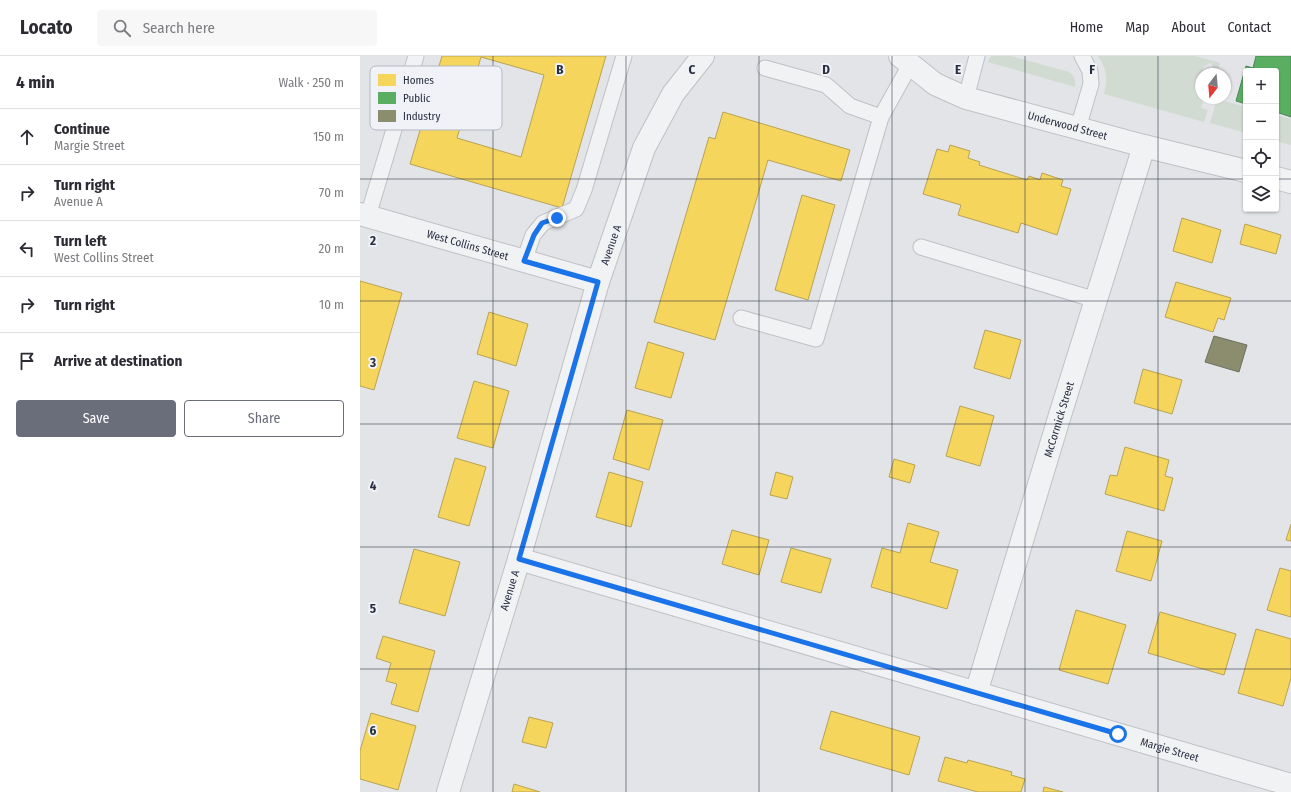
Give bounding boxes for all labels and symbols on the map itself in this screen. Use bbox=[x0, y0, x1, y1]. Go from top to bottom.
text: B bbox=[556, 62, 564, 77]
text: C bbox=[689, 62, 696, 77]
text: D bbox=[822, 62, 830, 77]
text: E bbox=[955, 62, 961, 77]
text: F bbox=[1089, 62, 1095, 77]
legend bbox=[370, 66, 502, 130]
north arrow bbox=[1195, 68, 1231, 104]
text: Homes bbox=[403, 74, 434, 87]
text: Public bbox=[403, 92, 431, 105]
street label: Underwood Street bbox=[1026, 109, 1109, 143]
text: Industry bbox=[403, 110, 440, 123]
route end bbox=[548, 209, 566, 227]
street label: Avenue A bbox=[598, 223, 624, 267]
street label: West Collins Street bbox=[425, 227, 510, 263]
text: 2 bbox=[369, 233, 376, 248]
text: 3 bbox=[369, 355, 376, 370]
street label: McCormick Street bbox=[1042, 380, 1077, 459]
text: 4 bbox=[370, 478, 377, 493]
street label: Avenue A bbox=[498, 568, 522, 612]
text: 5 bbox=[370, 601, 376, 616]
text: 6 bbox=[370, 723, 377, 738]
route start bbox=[1109, 725, 1127, 743]
street label: Margie Street bbox=[1139, 735, 1201, 765]

